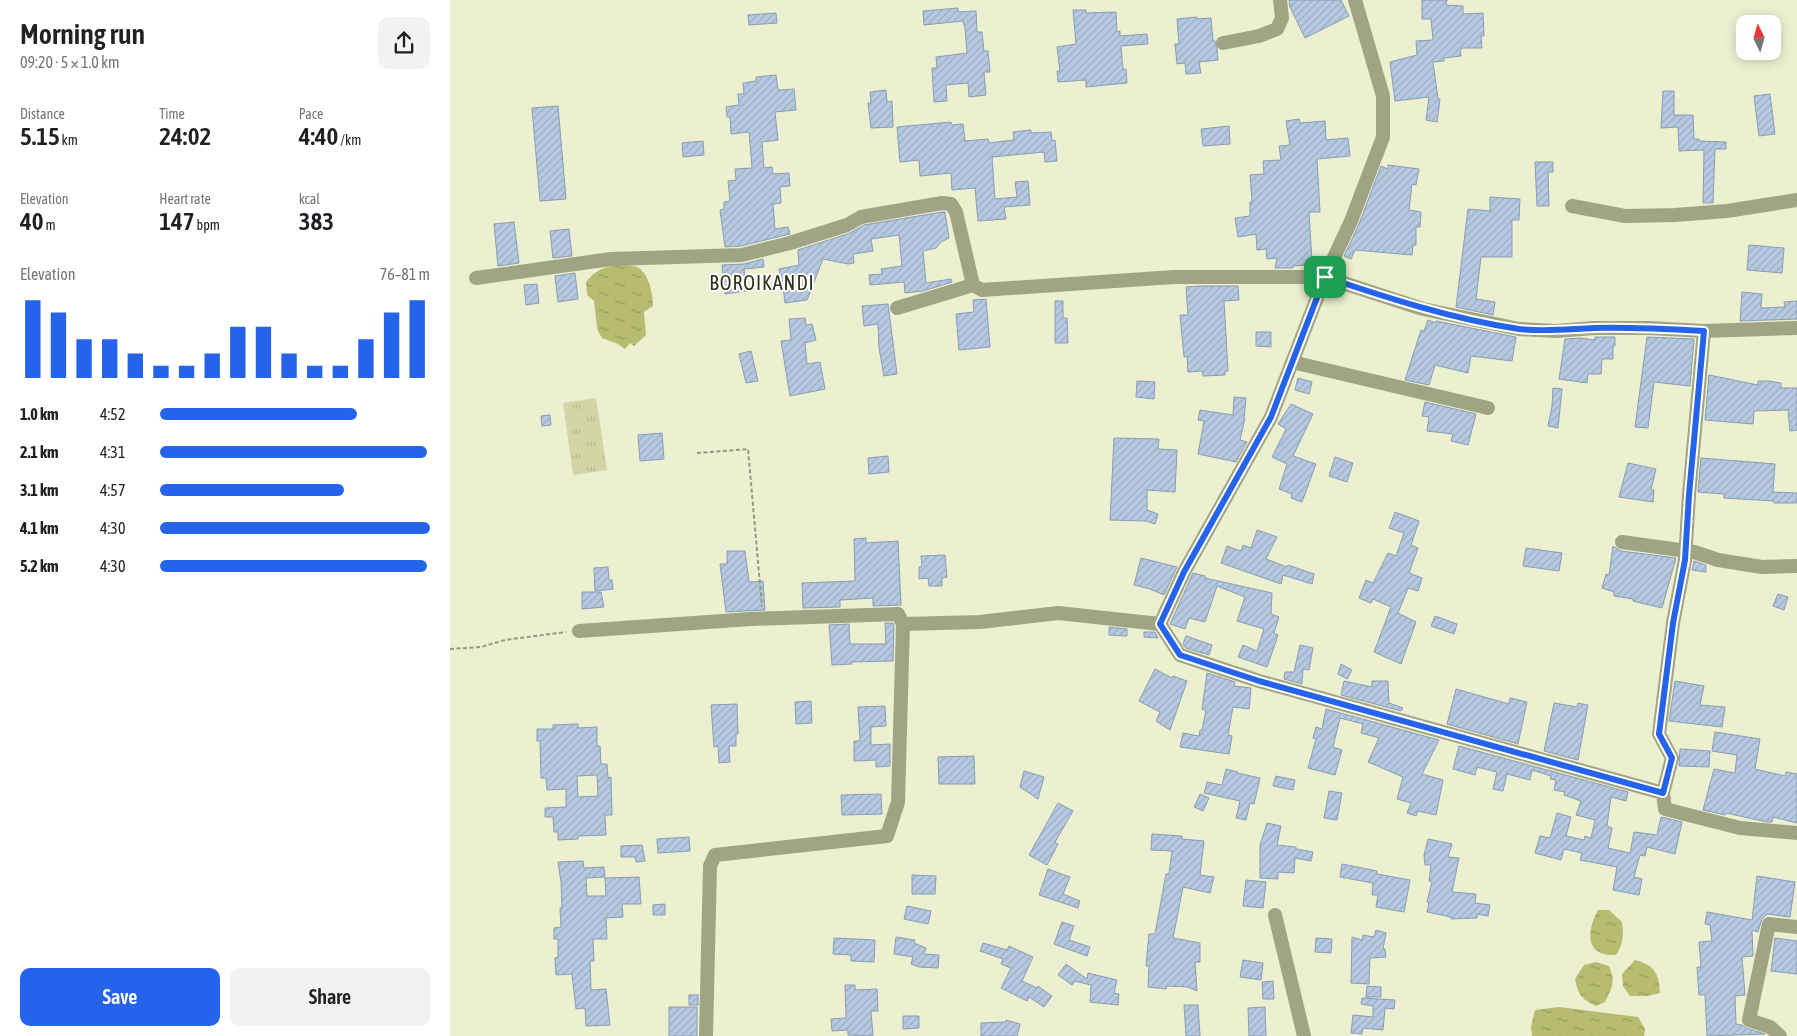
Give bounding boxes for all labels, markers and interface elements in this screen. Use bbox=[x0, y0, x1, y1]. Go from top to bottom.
north arrow bbox=[1736, 15, 1781, 60]
map controls bbox=[1736, 15, 1781, 60]
button: share bbox=[378, 17, 430, 69]
text: Morning run bbox=[20, 18, 145, 50]
text: 09:20 · 5 × 1.0 km bbox=[20, 53, 120, 71]
text: Distance bbox=[20, 106, 65, 122]
text: Time bbox=[159, 106, 185, 122]
text: Pace bbox=[299, 106, 323, 122]
text: 5.15 bbox=[20, 122, 60, 150]
text: 24:02 bbox=[159, 122, 211, 150]
text: 4:40 bbox=[299, 122, 338, 150]
text: km bbox=[60, 132, 78, 148]
text: /km bbox=[338, 132, 361, 148]
text: Elevation bbox=[20, 191, 69, 207]
text: Heart rate bbox=[159, 191, 211, 207]
text: kcal bbox=[299, 191, 320, 207]
text: 40 bbox=[20, 207, 44, 235]
text: 147 bbox=[159, 207, 195, 235]
text: 383 bbox=[299, 207, 334, 235]
text: m bbox=[44, 217, 56, 233]
text: bpm bbox=[195, 217, 220, 233]
pin bbox=[1304, 256, 1346, 298]
icon: arrive bbox=[1311, 263, 1339, 291]
text: Elevation bbox=[20, 265, 75, 283]
text: 76–81 m bbox=[380, 265, 430, 283]
district label: BOROIKANDI bbox=[709, 271, 815, 294]
text: 1.0 km bbox=[20, 405, 59, 423]
text: 4:52 bbox=[100, 405, 125, 423]
text: 2.1 km bbox=[20, 443, 59, 461]
text: 4:31 bbox=[100, 443, 125, 461]
text: 3.1 km bbox=[20, 481, 59, 499]
text: 4:57 bbox=[100, 481, 125, 499]
text: 4.1 km bbox=[20, 519, 59, 537]
text: 4:30 bbox=[100, 519, 125, 537]
text: 5.2 km bbox=[20, 557, 59, 575]
text: 4:30 bbox=[100, 557, 125, 575]
button: Save bbox=[20, 968, 220, 1026]
button: Share bbox=[230, 968, 430, 1026]

